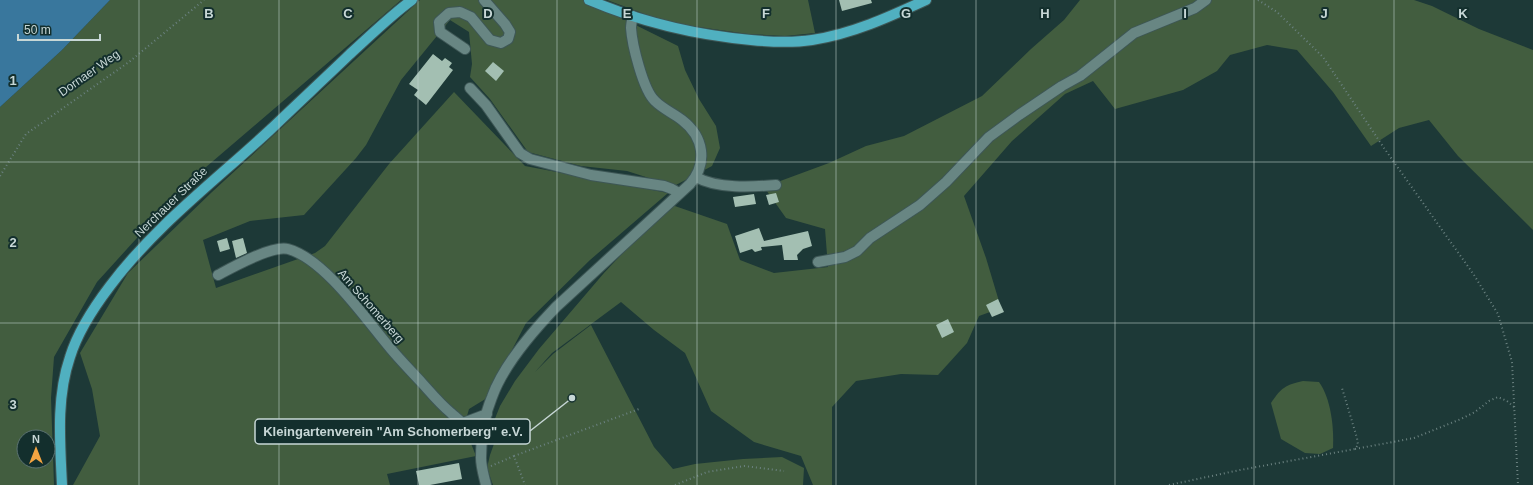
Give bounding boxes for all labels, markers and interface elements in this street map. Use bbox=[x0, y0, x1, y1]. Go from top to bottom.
text: B bbox=[204, 6, 214, 21]
text: C bbox=[343, 6, 353, 21]
text: D bbox=[483, 6, 493, 21]
text: E bbox=[623, 6, 632, 21]
text: F bbox=[762, 6, 770, 21]
text: G bbox=[901, 6, 911, 21]
text: H bbox=[1040, 6, 1050, 21]
text: I bbox=[1183, 6, 1187, 21]
text: J bbox=[1320, 6, 1328, 21]
text: K bbox=[1458, 6, 1468, 21]
scale bar bbox=[18, 16, 100, 42]
text: 50 m bbox=[24, 23, 51, 37]
street label: Dornaer Weg bbox=[56, 47, 122, 99]
text: 1 bbox=[9, 73, 17, 88]
street label: Nerchauer Straße bbox=[132, 164, 210, 240]
text: 2 bbox=[9, 235, 17, 250]
street label: Am Schomerberg bbox=[335, 266, 407, 346]
text: 3 bbox=[9, 397, 17, 412]
callout: Kleingartenverein "Am Schomerberg" e.V. bbox=[255, 419, 530, 444]
text: Kleingartenverein "Am Schomerberg" e.V. bbox=[263, 424, 523, 439]
north arrow bbox=[16, 429, 56, 469]
text: N bbox=[32, 433, 40, 445]

